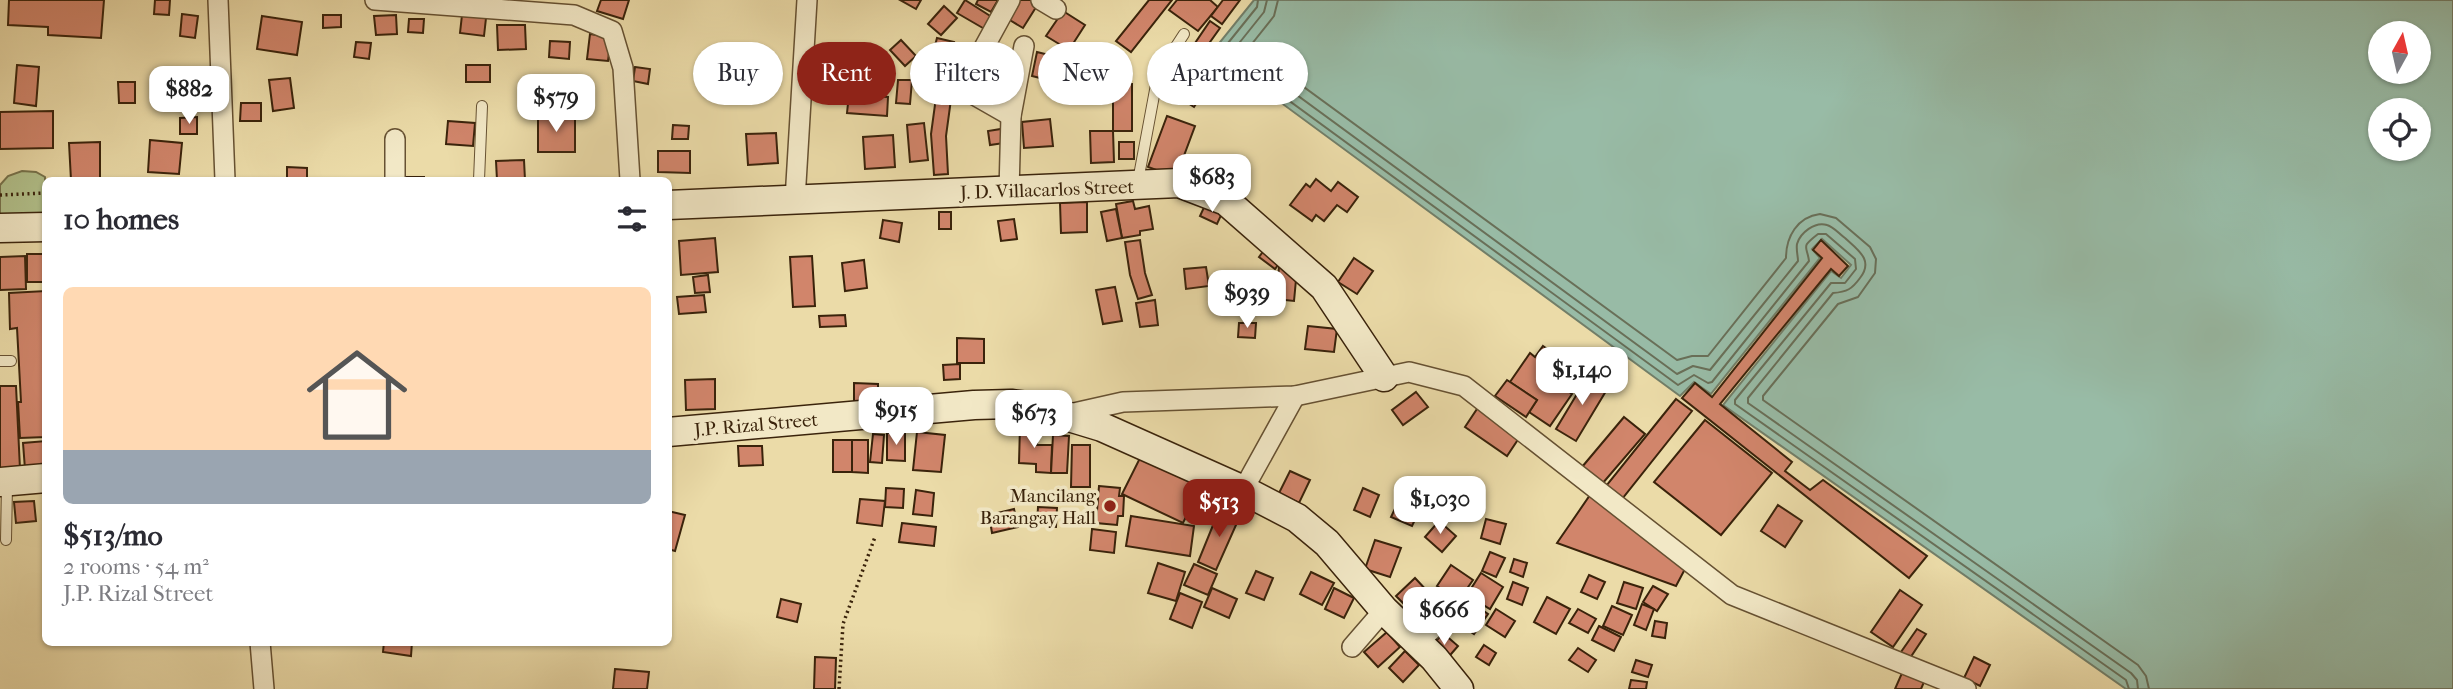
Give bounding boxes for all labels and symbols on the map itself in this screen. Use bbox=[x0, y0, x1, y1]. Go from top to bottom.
north arrow bbox=[2368, 21, 2431, 84]
pin: $882 bbox=[148, 66, 230, 126]
pin: $579 bbox=[515, 74, 597, 134]
pin: $683 bbox=[1171, 154, 1253, 214]
street label: J. D. Villacarlos Street bbox=[958, 176, 1135, 204]
pin: $939 bbox=[1206, 270, 1288, 330]
pin: $1,140 bbox=[1525, 348, 1639, 407]
pin: $915 bbox=[855, 388, 937, 447]
pin: $673 bbox=[993, 391, 1075, 450]
street label: J.P. Rizal Street bbox=[691, 409, 819, 442]
pin: $1,030 bbox=[1383, 476, 1497, 536]
pin: $513 bbox=[1178, 480, 1260, 539]
place label: Mancilang Barangay Hall bbox=[980, 485, 1097, 529]
marker: Mancilang Barangay Hall bbox=[1102, 498, 1118, 514]
pin: $666 bbox=[1403, 588, 1485, 647]

